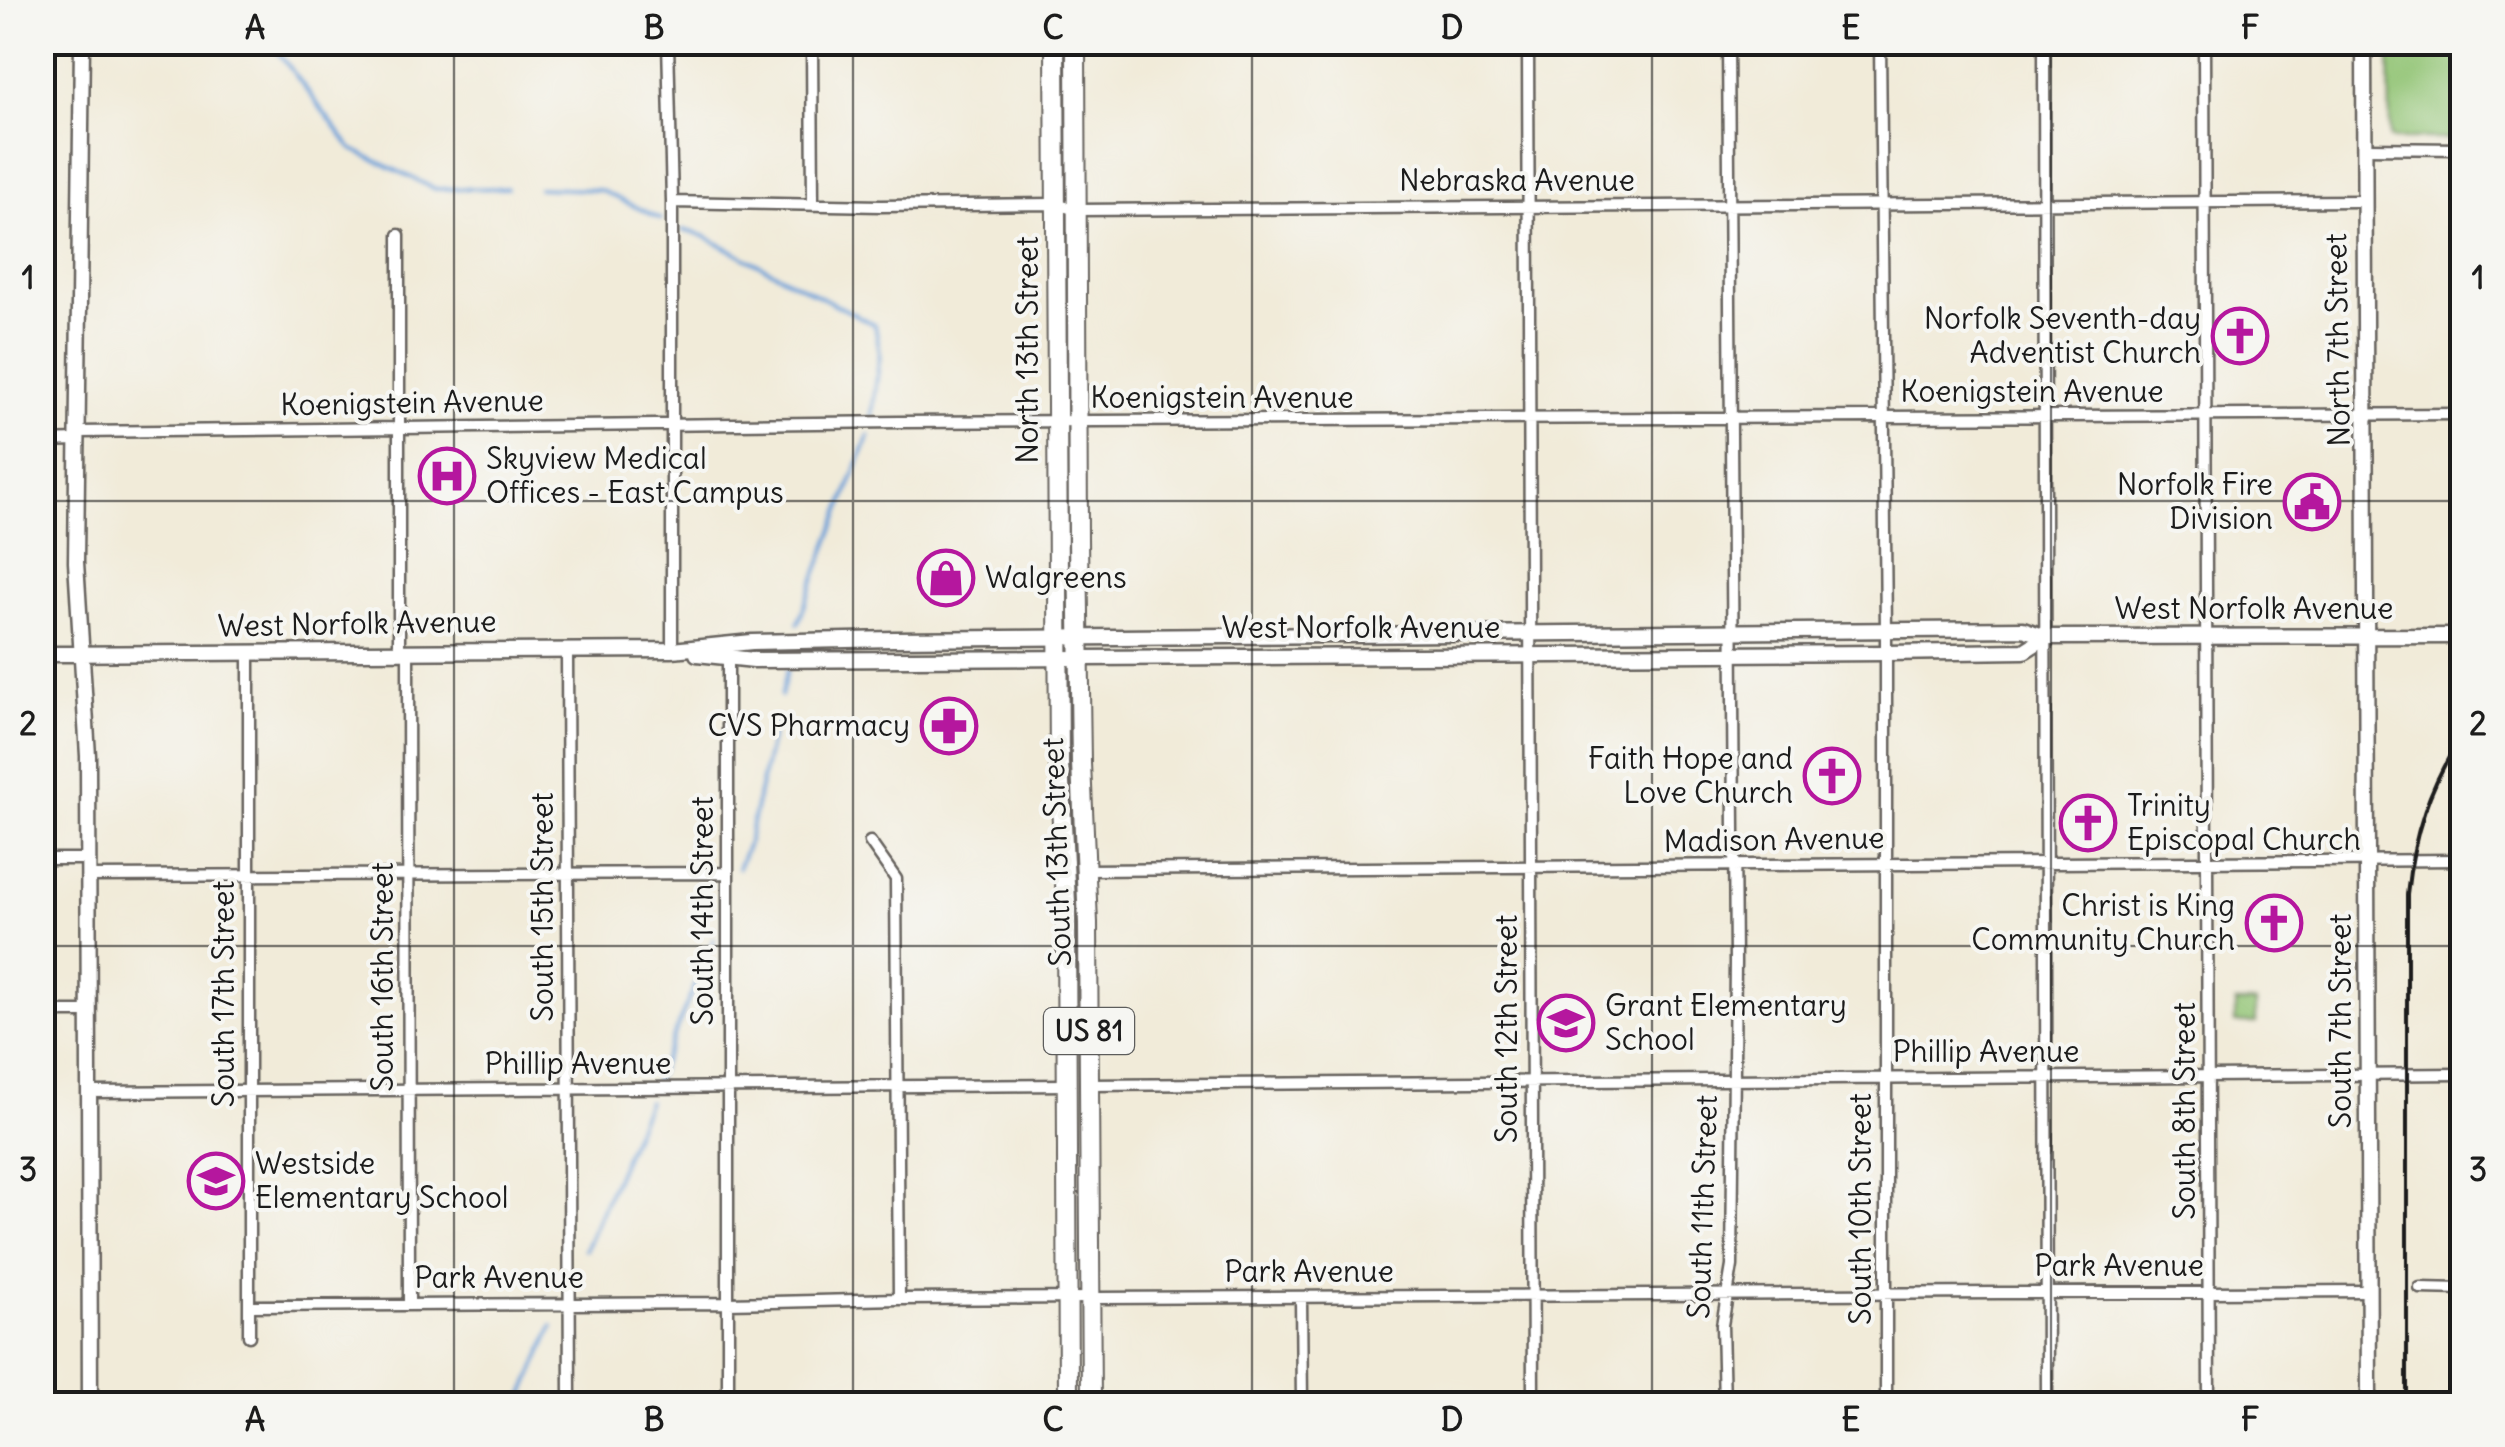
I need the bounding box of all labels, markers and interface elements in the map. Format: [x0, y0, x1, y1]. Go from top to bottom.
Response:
text: A [245, 7, 265, 48]
text: B [644, 7, 664, 48]
text: C [1042, 7, 1064, 48]
text: D [1441, 7, 1463, 48]
text: E [1842, 7, 1860, 48]
text: F [2241, 7, 2259, 48]
street label: Nebraska Avenue [1399, 161, 1635, 199]
street label: North 7th Street [2316, 233, 2358, 447]
street label: North 13th Street [1008, 236, 1046, 464]
text: 1 [22, 257, 34, 298]
text: 1 [2472, 257, 2484, 298]
place label: Norfolk Seventh-day Adventist Church [1924, 299, 2201, 371]
church icon: Norfolk Seventh-day Adventist Church [2210, 306, 2270, 366]
street label: Koenigstein Avenue [1900, 372, 2164, 410]
street label: Koenigstein Avenue [1090, 378, 1354, 416]
street label: Koenigstein Avenue [280, 381, 544, 423]
place label: Skyview Medical Offices - East Campus [486, 439, 784, 511]
hospital icon: Skyview Medical Offices - East Campus [417, 446, 477, 506]
place label: Norfolk Fire Division [2117, 465, 2273, 537]
public building icon: Norfolk Fire Division [2282, 472, 2342, 532]
shop icon: Walgreens [916, 548, 976, 608]
place label: Walgreens [985, 558, 1127, 596]
street label: West Norfolk Avenue [2115, 589, 2393, 627]
street label: West Norfolk Avenue [217, 602, 497, 644]
street label: West Norfolk Avenue [1222, 608, 1500, 646]
pharmacy icon: CVS Pharmacy [919, 696, 979, 756]
text: 2 [19, 703, 37, 744]
text: 2 [2469, 703, 2487, 744]
place label: CVS Pharmacy [707, 706, 910, 744]
street label: South 13th Street [1033, 737, 1079, 967]
place label: Faith Hope and Love Church [1588, 739, 1793, 811]
church icon: Faith Hope and Love Church [1802, 746, 1862, 806]
place label: Trinity Episcopal Church [2127, 786, 2361, 858]
street label: South 15th Street [523, 792, 561, 1022]
church icon: Trinity Episcopal Church [2058, 793, 2118, 853]
street label: South 14th Street [683, 796, 721, 1026]
street label: Madison Avenue [1663, 818, 1885, 860]
street label: South 16th Street [363, 862, 401, 1092]
street label: South 17th Street [204, 881, 242, 1107]
place label: Christ is King Community Church [1971, 886, 2235, 958]
church icon: Christ is King Community Church [2244, 893, 2304, 953]
street label: South 7th Street [2321, 914, 2359, 1128]
street label: South 12th Street [1487, 915, 1525, 1143]
place label: Grant Elementary School [1605, 986, 1847, 1058]
school or university icon: Grant Elementary School [1536, 993, 1596, 1053]
street label: South 8th Street [2165, 1002, 2203, 1220]
road number: US 81 [1044, 1008, 1134, 1054]
street label: Phillip Avenue [1892, 1032, 2080, 1070]
street label: Phillip Avenue [484, 1044, 672, 1082]
street label: South 10th Street [1841, 1093, 1879, 1325]
street label: South 11th Street [1679, 1094, 1725, 1320]
place label: Westside Elementary School [255, 1144, 508, 1216]
text: 3 [19, 1149, 37, 1190]
text: 3 [2469, 1149, 2487, 1190]
school or university icon: Westside Elementary School [186, 1151, 246, 1211]
street label: Park Avenue [2034, 1246, 2204, 1284]
street label: Park Avenue [1224, 1252, 1394, 1290]
street label: Park Avenue [414, 1258, 584, 1296]
text: A [245, 1399, 265, 1440]
text: B [644, 1399, 664, 1440]
text: C [1042, 1399, 1064, 1440]
text: D [1441, 1399, 1463, 1440]
text: E [1842, 1399, 1860, 1440]
text: F [2241, 1399, 2259, 1440]

